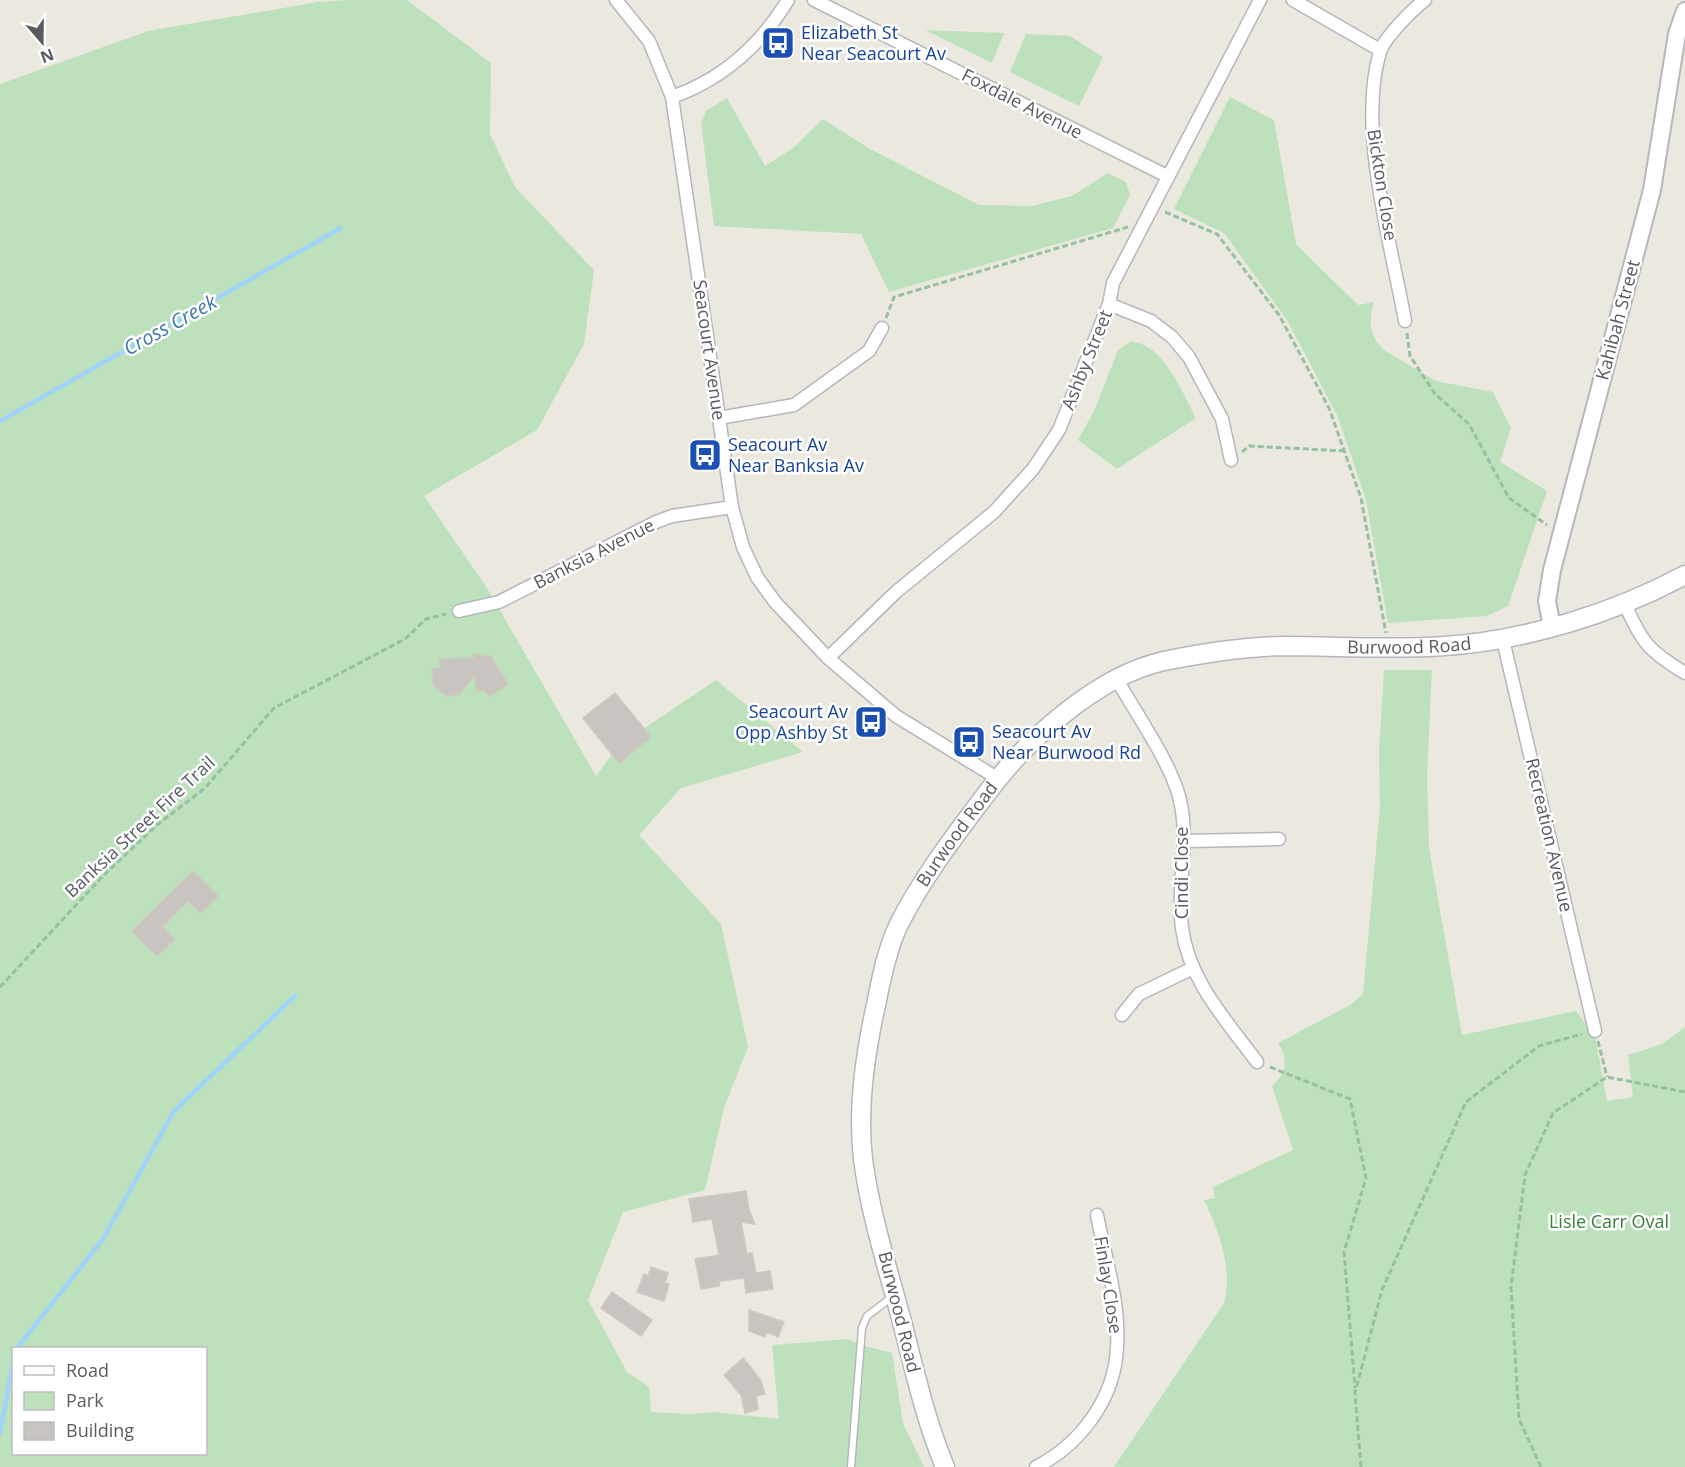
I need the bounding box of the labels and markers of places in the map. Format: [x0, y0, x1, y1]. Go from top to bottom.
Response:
place label: Elizabeth St Near Seacourt Av [801, 20, 946, 65]
bus stop icon: Elizabeth St Near Seacourt Av [760, 25, 796, 61]
place label: Seacourt Av Near Banksia Av [728, 432, 864, 477]
bus stop icon: Seacourt Av Near Banksia Av [687, 437, 723, 473]
place label: Seacourt Av Opp Ashby St [735, 699, 848, 744]
bus stop icon: Seacourt Av Opp Ashby St [853, 704, 889, 740]
place label: Seacourt Av Near Burwood Rd [992, 719, 1141, 764]
bus stop icon: Seacourt Av Near Burwood Rd [951, 724, 987, 760]

